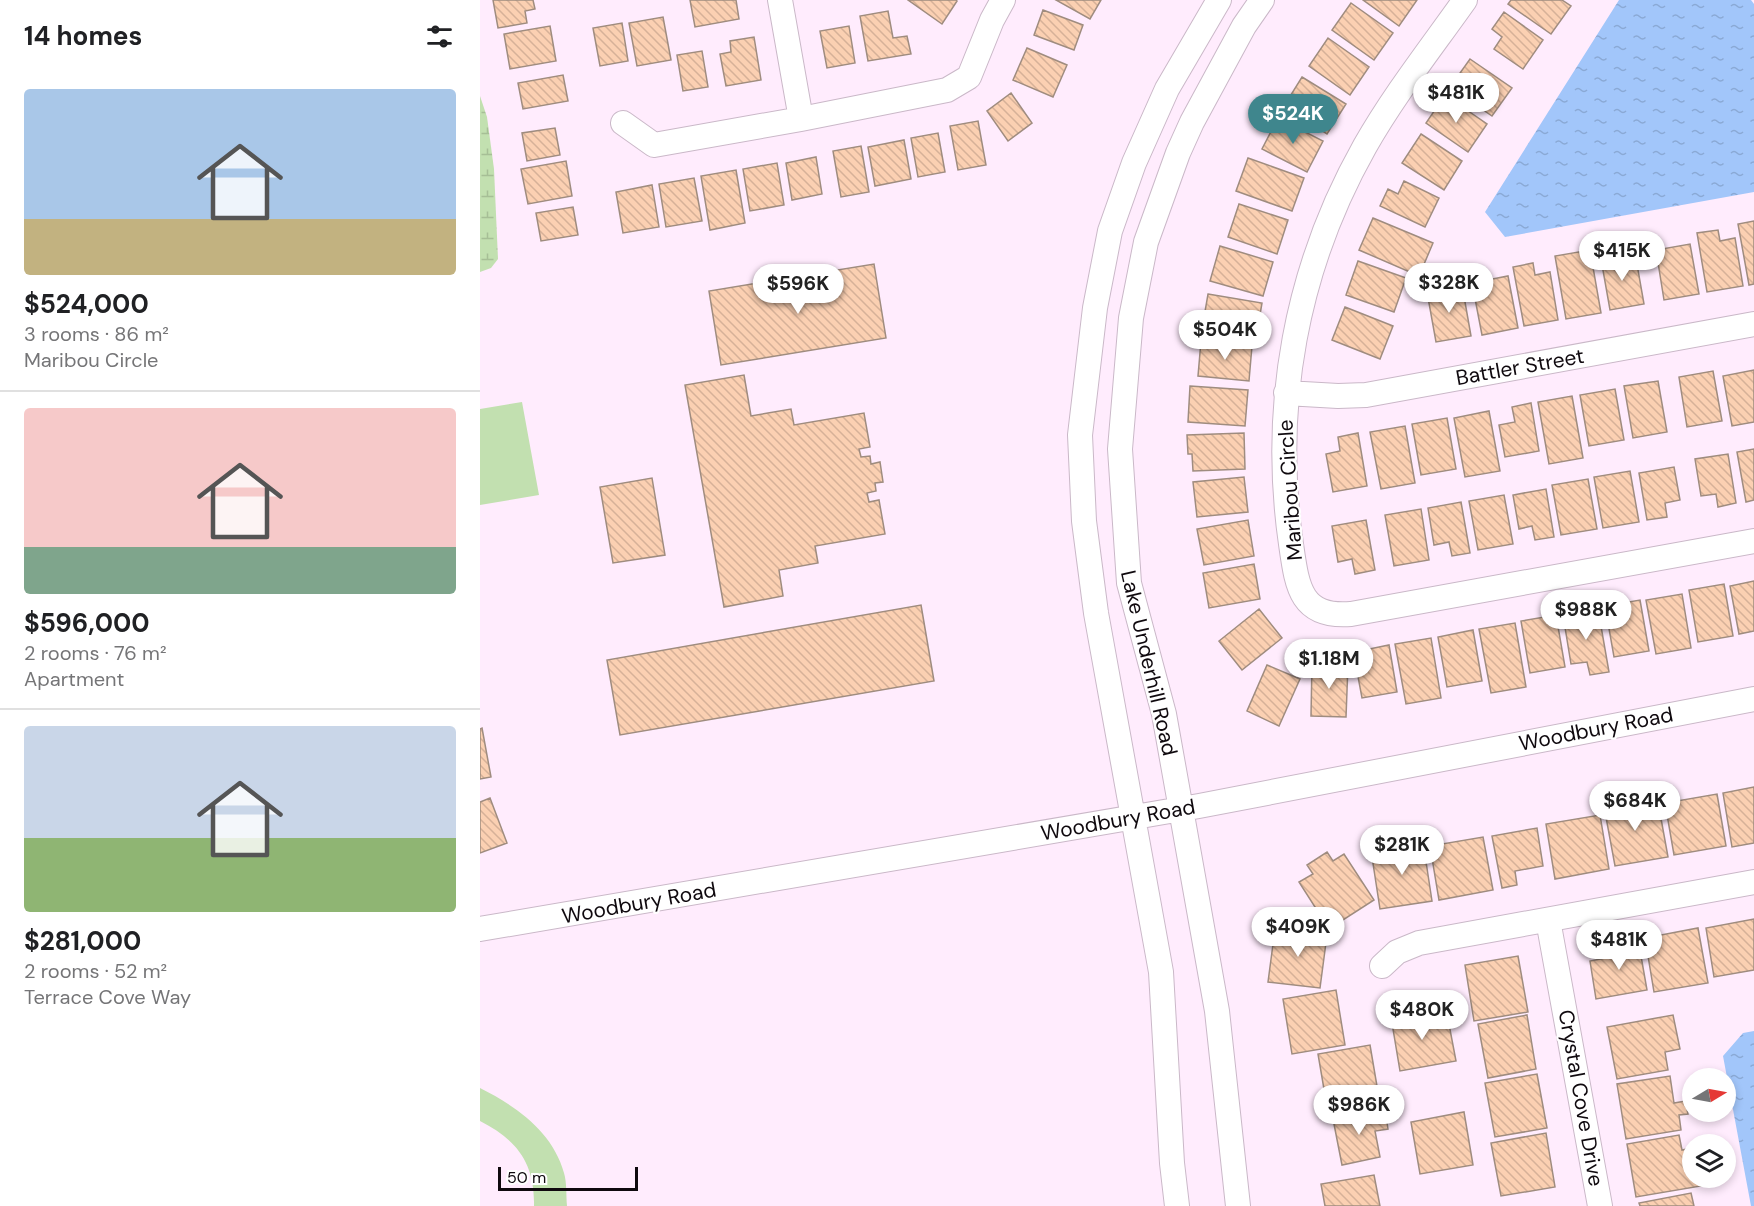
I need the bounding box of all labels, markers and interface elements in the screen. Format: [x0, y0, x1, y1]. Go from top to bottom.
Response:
text: 14 homes [24, 19, 142, 53]
icon: filters [423, 20, 456, 53]
pin: $481K [1414, 73, 1498, 124]
text: $481K [1427, 79, 1485, 105]
pin: $524K [1251, 94, 1335, 145]
text: $524K [1262, 100, 1324, 126]
icon: home [186, 128, 294, 236]
pin: $415K [1580, 231, 1664, 282]
text: $415K [1593, 237, 1651, 263]
pin: $328K [1407, 263, 1491, 314]
pin: $596K [756, 264, 840, 315]
text: $328K [1418, 269, 1480, 295]
text: $596K [767, 270, 829, 296]
text: $524,000 [24, 287, 149, 321]
pin: $504K [1183, 310, 1267, 361]
text: $504K [1193, 316, 1257, 342]
text: 3 rooms · 86 m² [24, 321, 169, 347]
street label: Battler Street [1454, 342, 1586, 392]
text: Maribou Circle [24, 347, 158, 373]
street label: Maribou Circle [1271, 419, 1309, 561]
icon: home [186, 447, 294, 555]
street label: Lake Underhill Road [1114, 568, 1184, 758]
pin: $988K [1544, 590, 1628, 641]
text: $988K [1554, 596, 1618, 622]
text: $596,000 [24, 606, 150, 640]
pin: $1.18M [1280, 639, 1378, 690]
text: 2 rooms · 76 m² [24, 640, 167, 666]
text: $1.18M [1298, 645, 1360, 671]
text: Apartment [24, 666, 124, 692]
street label: Woodbury Road [1517, 700, 1675, 758]
icon: home [186, 765, 294, 873]
pin: $684K [1593, 781, 1677, 832]
text: $684K [1603, 787, 1667, 813]
street label: Woodbury Road [1039, 793, 1197, 847]
pin: $281K [1360, 825, 1444, 876]
text: $281K [1374, 831, 1430, 857]
street label: Woodbury Road [560, 876, 718, 930]
pin: $409K [1256, 907, 1340, 958]
text: $409K [1266, 913, 1330, 939]
pin: $481K [1577, 920, 1661, 971]
text: $281,000 [24, 924, 141, 958]
text: $481K [1590, 926, 1648, 952]
text: 2 rooms · 52 m² [24, 958, 167, 984]
text: Terrace Cove Way [24, 984, 191, 1010]
pin: $480K [1380, 990, 1464, 1041]
text: $480K [1390, 996, 1454, 1022]
street label: Crystal Cove Drive [1552, 1008, 1610, 1188]
north arrow [1682, 1068, 1736, 1122]
map controls [1682, 1068, 1736, 1188]
pin: $986K [1317, 1085, 1401, 1136]
text: $986K [1327, 1091, 1391, 1117]
button: layers [1682, 1134, 1736, 1188]
scale bar [498, 1164, 638, 1192]
text: 50 m [507, 1167, 546, 1188]

